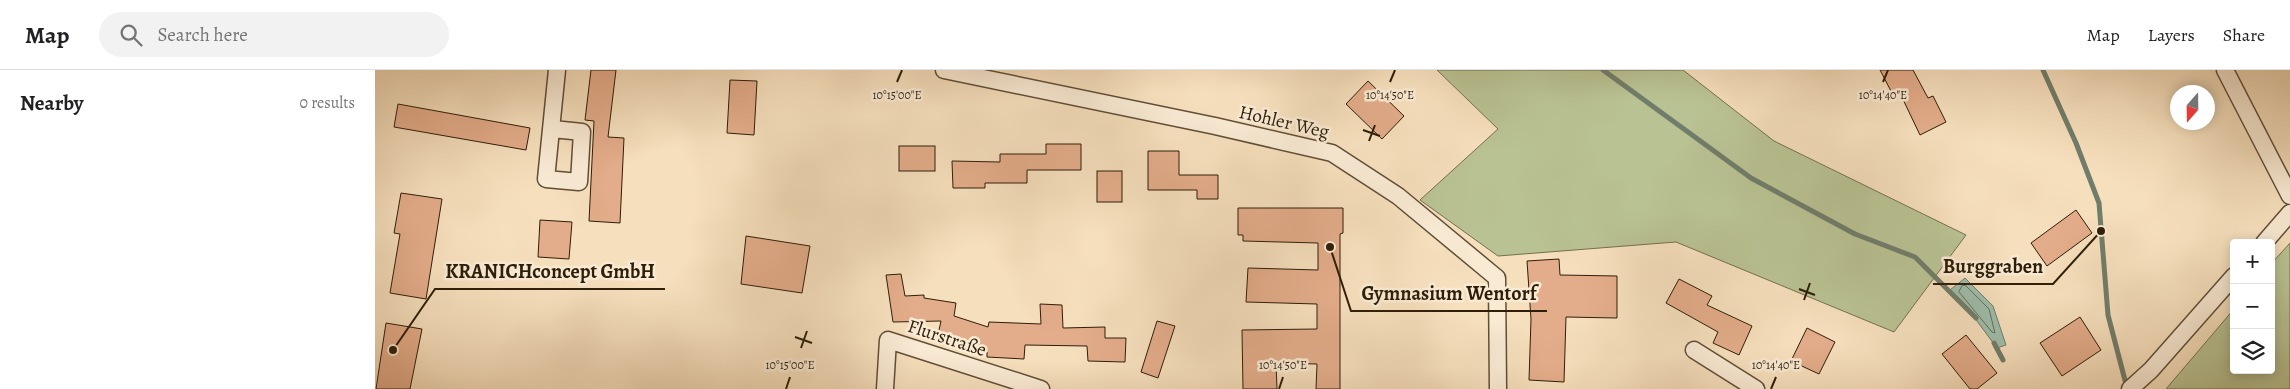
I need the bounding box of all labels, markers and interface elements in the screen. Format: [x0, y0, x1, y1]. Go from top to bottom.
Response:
search box [99, 12, 449, 57]
text: Map [25, 19, 69, 51]
icon: search [117, 21, 145, 49]
text: Search here [157, 22, 248, 48]
text: Map [2087, 23, 2120, 47]
text: Layers [2148, 23, 2195, 47]
text: Share [2223, 23, 2265, 47]
north arrow [2170, 85, 2215, 130]
text: 10°15'00"E [873, 87, 921, 103]
text: 10°14'50"E [1366, 87, 1414, 103]
text: 10°14'40"E [1859, 87, 1907, 103]
text: Nearby [20, 89, 83, 117]
text: 0 results [299, 92, 355, 114]
street label: Hohler Weg [1236, 99, 1332, 145]
map controls [2230, 239, 2275, 374]
button: + [2230, 239, 2275, 284]
callout: Burggraben [1933, 249, 2053, 284]
text: Burggraben [1943, 253, 2043, 280]
callout: KRANICHconcept GmbH [435, 254, 665, 289]
text: KRANICHconcept GmbH [445, 258, 655, 285]
callout: Gymnasium Wentorf [1351, 276, 1547, 311]
text: Gymnasium Wentorf [1361, 280, 1540, 307]
button: − [2230, 284, 2275, 329]
street label: Flurstraße [904, 313, 990, 363]
button: layers [2230, 329, 2275, 374]
text: 10°15'00"E [766, 357, 814, 373]
text: 10°14'50"E [1259, 357, 1307, 373]
text: 10°14'40"E [1752, 357, 1800, 373]

